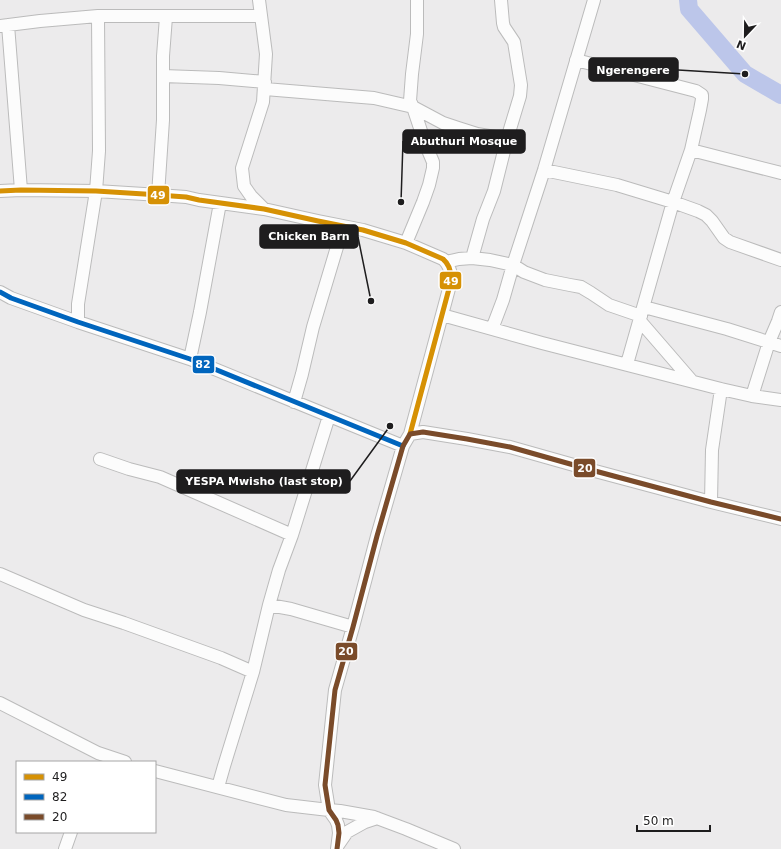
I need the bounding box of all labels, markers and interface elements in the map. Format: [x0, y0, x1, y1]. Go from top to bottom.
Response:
north arrow [725, 16, 765, 56]
text: N [735, 37, 748, 53]
callout: Ngerengere [589, 58, 678, 81]
text: Ngerengere [596, 64, 670, 77]
callout: Abuthuri Mosque [403, 130, 525, 153]
text: Abuthuri Mosque [411, 135, 517, 148]
line badge: 49 [147, 185, 170, 205]
text: 49 [150, 189, 166, 202]
callout: Chicken Barn [260, 225, 358, 248]
text: Chicken Barn [268, 230, 350, 243]
line badge: 49 [439, 271, 462, 290]
text: 49 [443, 275, 459, 288]
line badge: 82 [192, 355, 215, 374]
text: 82 [195, 358, 211, 371]
line badge: 20 [573, 458, 596, 478]
text: 20 [577, 462, 593, 475]
callout: YESPA Mwisho (last stop) [177, 470, 350, 493]
text: YESPA Mwisho (last stop) [184, 475, 343, 488]
line badge: 20 [335, 642, 358, 661]
text: 20 [338, 645, 354, 658]
legend [16, 761, 156, 833]
text: 49 [52, 770, 67, 784]
text: 82 [52, 790, 67, 804]
scale bar [637, 807, 710, 833]
text: 20 [52, 810, 67, 824]
text: 50 m [643, 814, 674, 828]

